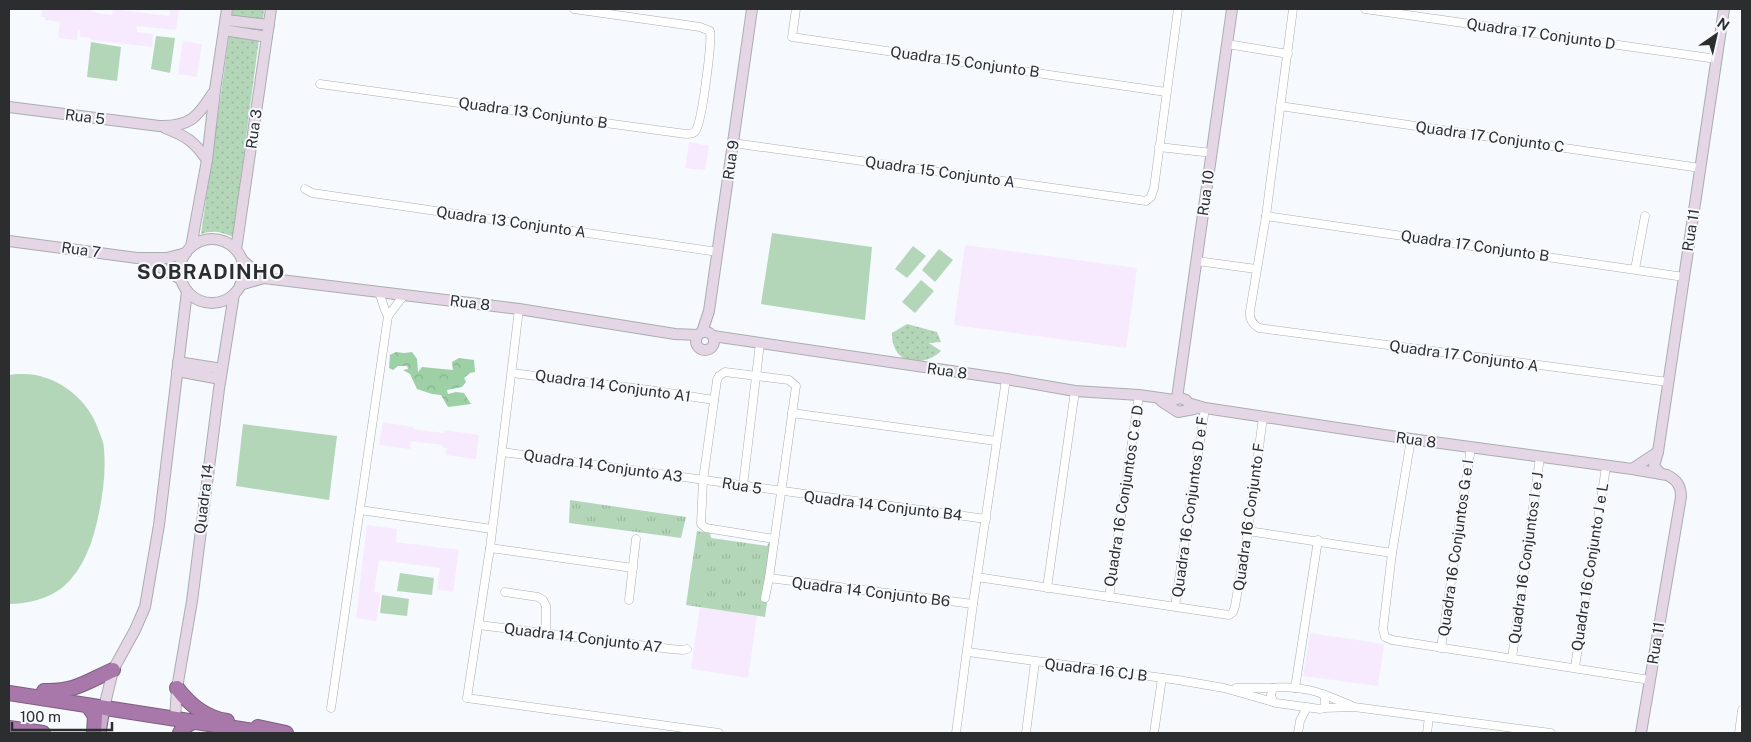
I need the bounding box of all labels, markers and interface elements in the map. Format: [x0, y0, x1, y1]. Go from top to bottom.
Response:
north arrow [1691, 10, 1741, 60]
street label: Quadra 17 Conjunto D [1466, 15, 1617, 52]
text: N [1714, 15, 1732, 34]
street label: Quadra 15 Conjunto B [889, 43, 1041, 80]
street label: Quadra 13 Conjunto B [458, 94, 609, 131]
street label: Rua 5 [64, 106, 106, 127]
street label: Rua 3 [242, 108, 265, 150]
street label: Quadra 17 Conjunto C [1415, 118, 1566, 155]
street label: Rua 9 [719, 139, 742, 181]
street label: Quadra 15 Conjunto A [864, 153, 1016, 190]
street label: Rua 10 [1194, 169, 1217, 217]
street label: Quadra 13 Conjunto A [435, 203, 587, 240]
street label: Rua 11 [1679, 207, 1702, 252]
street label: Quadra 17 Conjunto B [1400, 227, 1550, 264]
street label: Rua 7 [60, 238, 102, 261]
district label: SOBRADINHO [137, 260, 285, 284]
street label: Rua 8 [449, 292, 491, 313]
street label: Quadra 17 Conjunto A [1388, 337, 1540, 374]
street label: Rua 8 [926, 359, 968, 382]
street label: Quadra 14 Conjunto A1 [534, 366, 692, 405]
street label: Quadra 16 Conjuntos C e D [1101, 404, 1146, 588]
street label: Quadra 16 Conjuntos D e F [1168, 415, 1211, 598]
street label: Rua 8 [1395, 428, 1437, 451]
street label: Quadra 16 Conjunto F [1230, 442, 1267, 592]
street label: Quadra 14 Conjunto A3 [523, 446, 684, 485]
street label: Quadra 16 Conjuntos G e I [1435, 458, 1476, 637]
street label: Quadra 14 [191, 463, 216, 535]
street label: Quadra 16 Conjuntos I e J [1505, 471, 1546, 645]
street label: Rua 5 [721, 474, 763, 497]
street label: Quadra 16 Conjunto J e L [1568, 482, 1611, 652]
street label: Quadra 14 Conjunto B4 [803, 487, 963, 524]
street label: Quadra 14 Conjunto B6 [791, 573, 951, 610]
street label: Quadra 14 Conjunto A7 [503, 619, 663, 656]
street label: Rua 11 [1644, 620, 1667, 665]
street label: Quadra 16 CJ B [1044, 655, 1149, 684]
scale bar [12, 700, 112, 732]
text: 100 m [20, 708, 61, 725]

